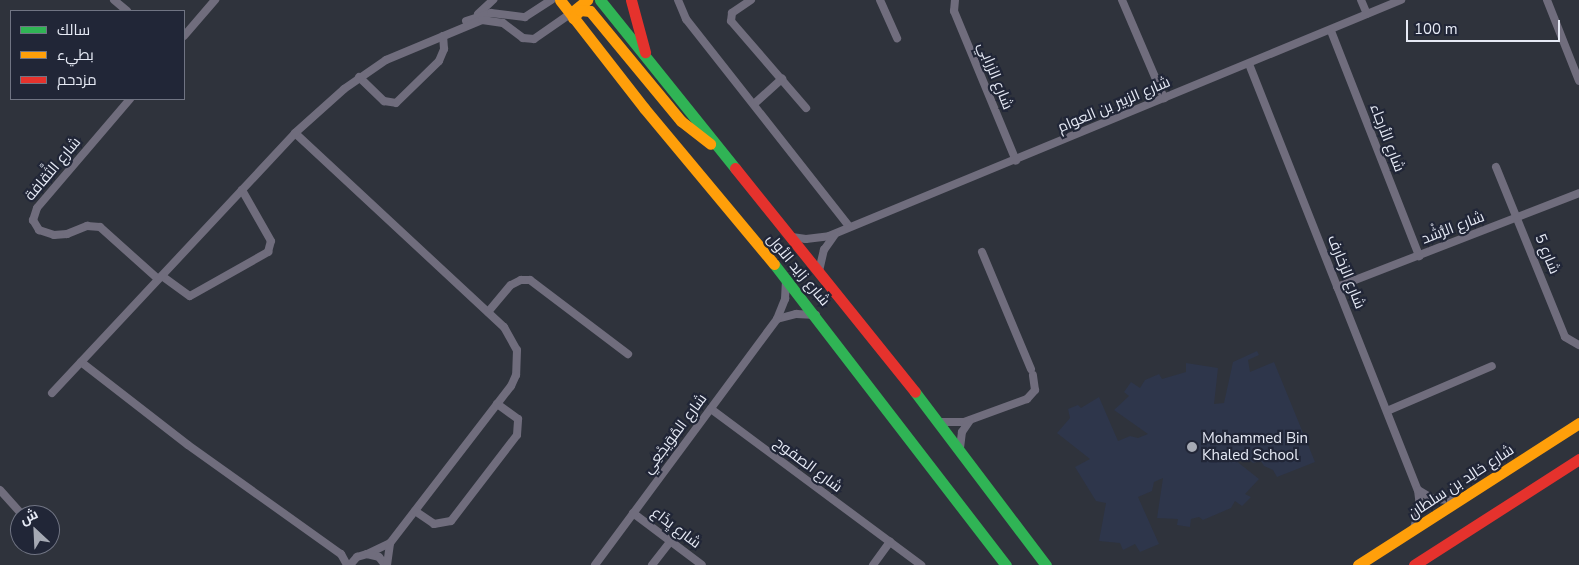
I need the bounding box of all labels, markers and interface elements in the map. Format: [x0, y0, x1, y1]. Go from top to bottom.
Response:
legend [10, 10, 185, 100]
scale bar [1409, 10, 1563, 42]
text: 100 m [1414, 19, 1458, 39]
text: سالك [57, 20, 90, 40]
street label: شارع الزرابي [973, 40, 1017, 112]
text: بطيء [57, 45, 94, 65]
text: مزدحم [57, 70, 97, 90]
street label: شارع الزبير بن العوام [1055, 73, 1173, 137]
street label: شارع الأرجاء [1366, 101, 1408, 175]
street label: شارع الثَّقافة [21, 134, 85, 204]
street label: شارع الرُّشْد [1419, 208, 1487, 248]
street label: شارع زايد الأول [763, 230, 833, 310]
street label: شارع 5 [1531, 231, 1563, 277]
street label: شارع الزخارف [1323, 233, 1369, 311]
street label: شارع المُوَيجْعِي [639, 390, 711, 478]
place label: Mohammed Bin Khaled School [1202, 429, 1308, 464]
street label: شارع الصفوح [770, 433, 846, 497]
marker: Mohammed Bin Khaled School [1186, 441, 1198, 453]
street label: شارع خالِد بن سلطان [1405, 441, 1517, 523]
text: ش [17, 504, 41, 529]
street label: شارع يِذَاع [648, 504, 704, 552]
north arrow [10, 505, 60, 555]

